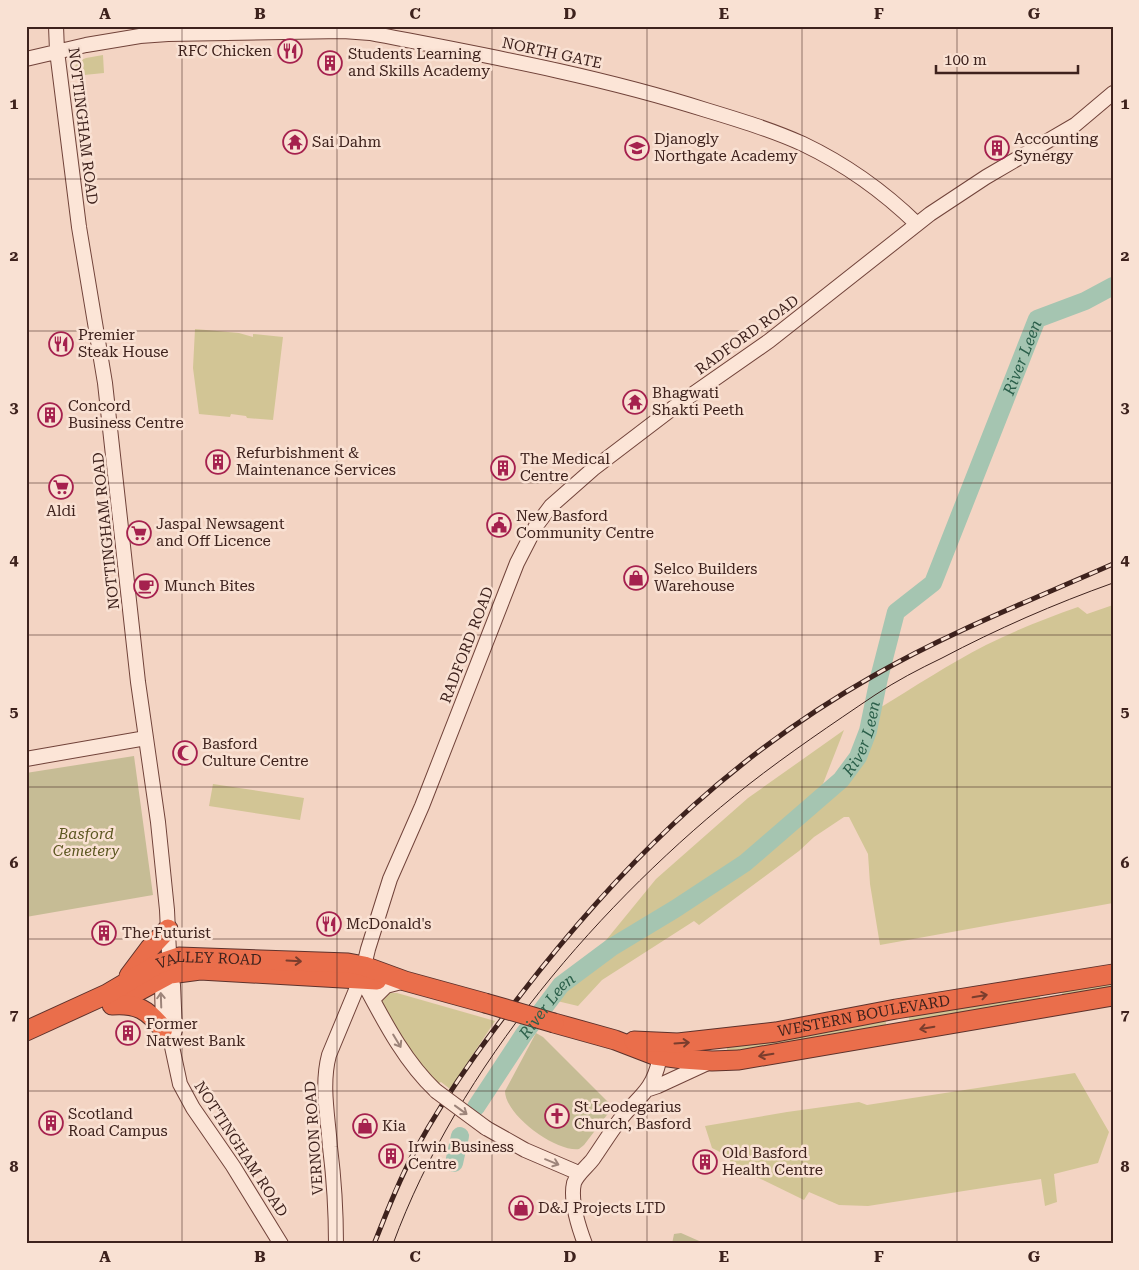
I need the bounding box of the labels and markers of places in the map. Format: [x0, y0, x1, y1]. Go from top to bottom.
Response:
restaurant icon: RFC Chicken [277, 38, 303, 64]
place label: RFC Chicken [178, 42, 272, 60]
place label: Students Learning and Skills Academy [348, 45, 490, 80]
building icon: Students Learning and Skills Academy [317, 50, 343, 76]
temple icon: Sai Dahm [282, 129, 308, 155]
place label: Djanogly Northgate Academy [654, 130, 798, 165]
place label: Accounting Synergy [1014, 130, 1099, 165]
place label: Sai Dahm [312, 133, 382, 151]
school or university icon: Djanogly Northgate Academy [624, 135, 650, 161]
building icon: Accounting Synergy [984, 135, 1010, 161]
place label: Premier Steak House [78, 326, 169, 361]
restaurant icon: Premier Steak House [48, 331, 74, 357]
place label: Bhagwati Shakti Peeth [652, 384, 744, 419]
temple icon: Bhagwati Shakti Peeth [622, 389, 648, 415]
place label: Concord Business Centre [68, 397, 184, 432]
building icon: Concord Business Centre [37, 402, 63, 428]
place label: Refurbishment & Maintenance Services [236, 444, 396, 479]
building icon: Refurbishment & Maintenance Services [205, 449, 231, 475]
place label: The Medical Centre [520, 450, 610, 485]
building icon: The Medical Centre [490, 455, 516, 481]
supermarket icon: Aldi [48, 474, 74, 500]
place label: Aldi [46, 502, 76, 520]
place label: New Basford Community Centre [516, 507, 654, 542]
public building icon: New Basford Community Centre [486, 512, 512, 538]
place label: Jaspal Newsagent and Off Licence [156, 515, 285, 550]
supermarket icon: Jaspal Newsagent and Off Licence [126, 520, 152, 546]
place label: Selco Builders Warehouse [654, 560, 758, 595]
shop icon: Selco Builders Warehouse [623, 565, 649, 591]
cafe icon: Munch Bites [133, 573, 159, 599]
place label: Munch Bites [164, 577, 255, 595]
place label: Basford Culture Centre [202, 735, 308, 770]
mosque icon: Basford Culture Centre [172, 740, 198, 766]
restaurant icon: McDonald's [316, 911, 342, 937]
place label: McDonald's [346, 915, 432, 933]
building icon: The Futurist [91, 920, 117, 946]
place label: The Futurist [122, 924, 211, 942]
place label: Former Natwest Bank [146, 1015, 246, 1050]
building icon: Former Natwest Bank [115, 1020, 141, 1046]
place label: St Leodegarius Church, Basford [574, 1098, 692, 1133]
church icon: St Leodegarius Church, Basford [544, 1103, 570, 1129]
place label: Scotland Road Campus [68, 1105, 168, 1140]
building icon: Scotland Road Campus [38, 1110, 64, 1136]
shop icon: Kia [352, 1113, 378, 1139]
place label: Kia [382, 1117, 406, 1135]
place label: Irwin Business Centre [408, 1138, 514, 1173]
building icon: Irwin Business Centre [378, 1143, 404, 1169]
place label: Old Basford Health Centre [722, 1144, 823, 1179]
building icon: Old Basford Health Centre [692, 1149, 718, 1175]
shop icon: D&J Projects LTD [508, 1195, 534, 1221]
place label: D&J Projects LTD [538, 1199, 666, 1217]

